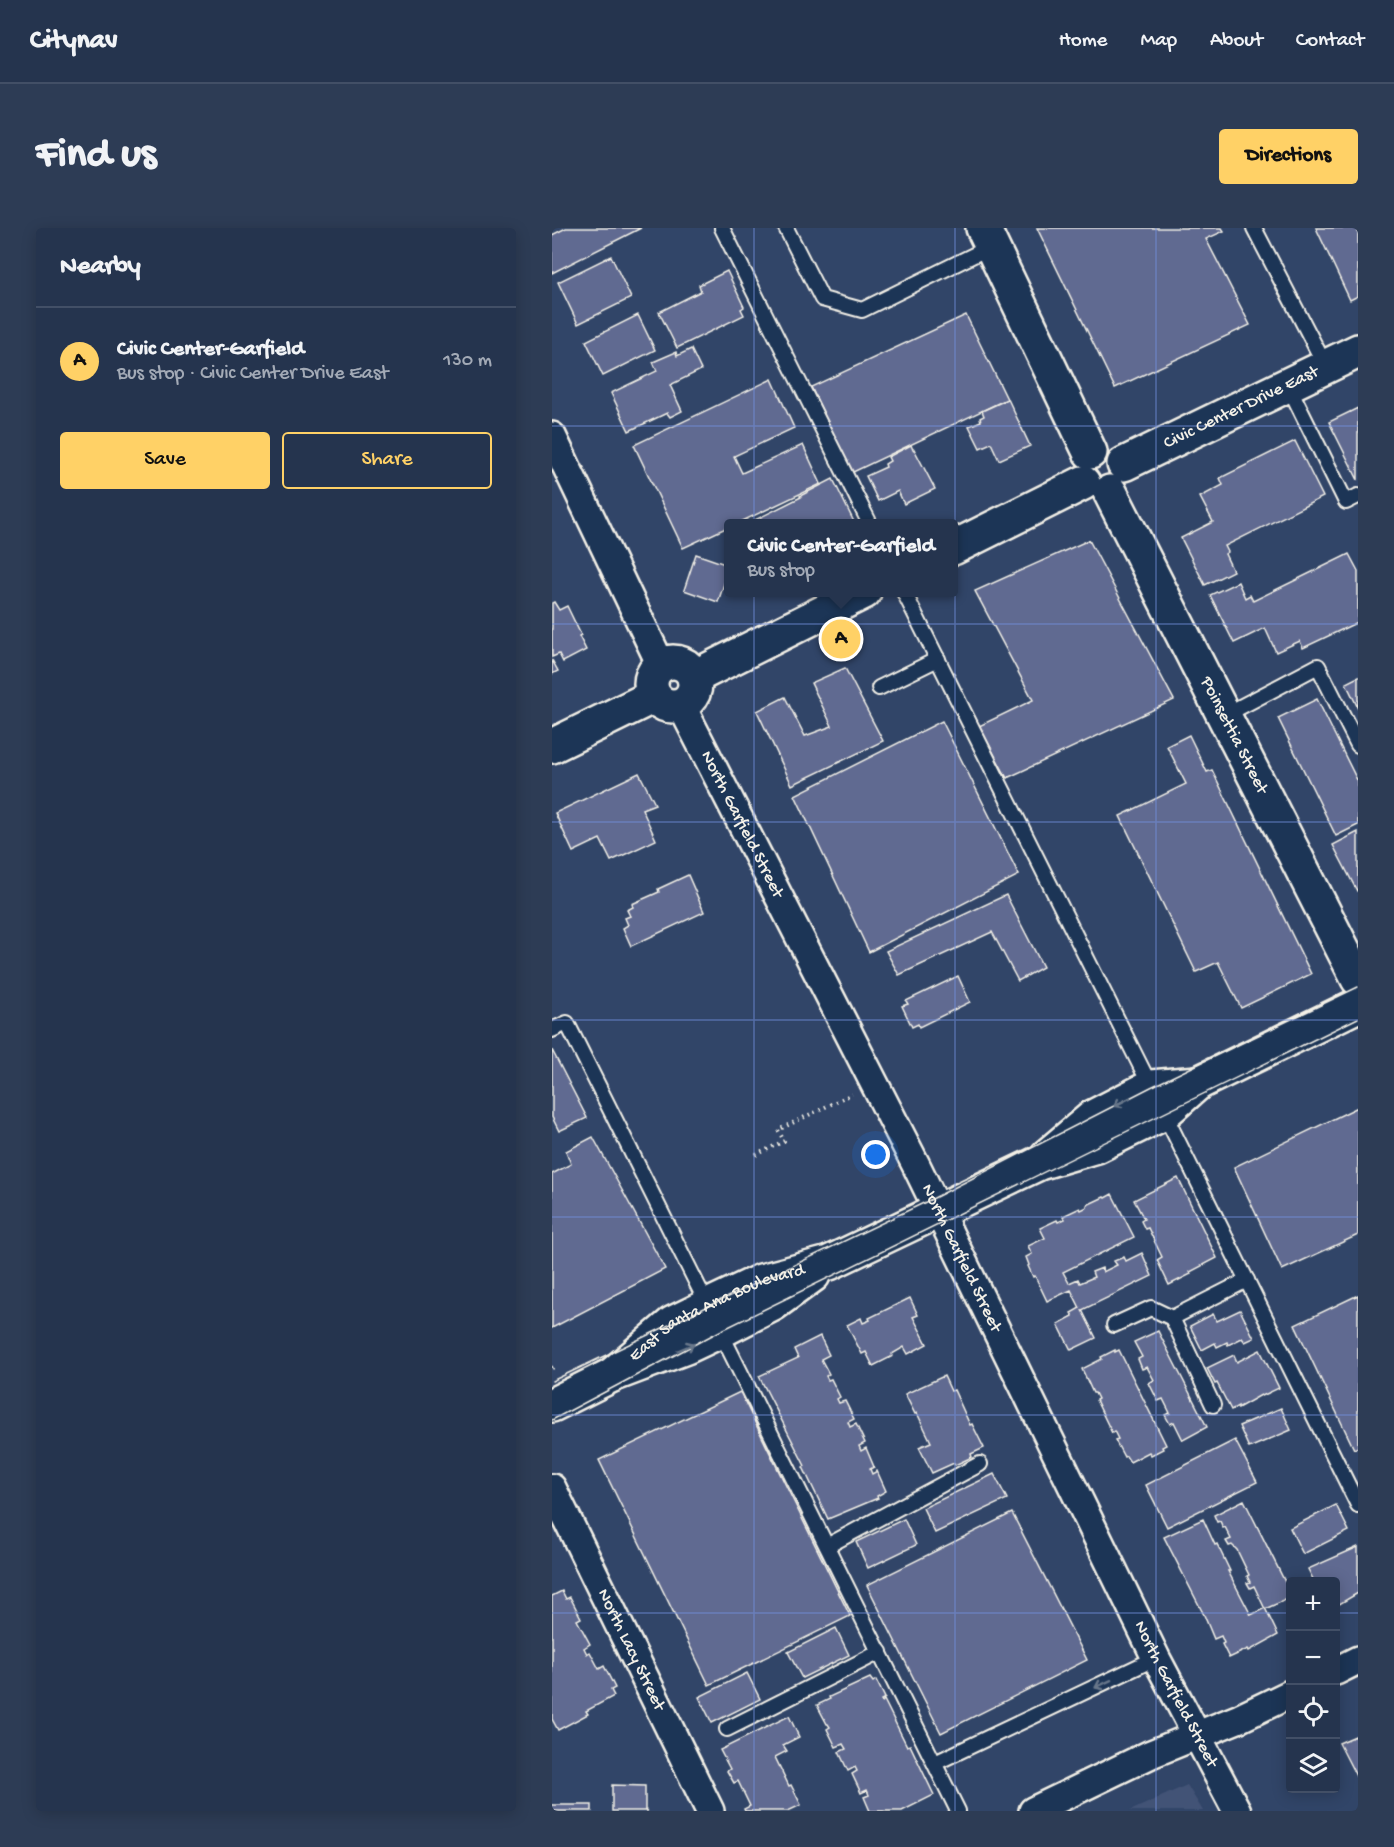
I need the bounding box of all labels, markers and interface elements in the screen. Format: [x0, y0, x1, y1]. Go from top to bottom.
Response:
text: Citynav [30, 25, 118, 58]
text: Home [1059, 29, 1107, 54]
text: Map [1140, 29, 1177, 54]
text: About [1210, 29, 1263, 54]
text: Contact [1296, 29, 1364, 54]
button: Directions [1219, 129, 1358, 184]
text: Find us [36, 132, 156, 181]
text: Nearby [60, 252, 141, 283]
text: Civic Center-Garfield [117, 337, 304, 363]
text: A [74, 350, 85, 373]
text: 130 m [443, 350, 492, 373]
street label: Civic Center Drive East [1160, 360, 1323, 454]
text: Bus stop · Civic Center Drive East [117, 363, 388, 386]
button: Save [60, 432, 270, 489]
button: Share [282, 432, 492, 489]
popup [724, 519, 958, 597]
text: Civic Center-Garfield [747, 534, 935, 560]
text: Bus stop [747, 560, 815, 583]
pin: A [822, 616, 860, 662]
street label: Poinsettia Street [1195, 672, 1273, 799]
street label: North Garfield Street [696, 747, 789, 903]
one-way arrow [1113, 1097, 1131, 1109]
your location [861, 1140, 890, 1169]
street label: North Garfield Street [916, 1181, 1007, 1337]
street label: East Santa Ana Boulevard [625, 1259, 808, 1366]
one-way arrow [677, 1341, 695, 1352]
map controls [1286, 1577, 1340, 1793]
button: + [1286, 1577, 1340, 1631]
street label: North Lacy Street [593, 1585, 670, 1715]
street label: North Garfield Street [1129, 1618, 1223, 1772]
button: − [1286, 1631, 1340, 1685]
one-way arrow [1095, 1678, 1113, 1690]
button: locate [1286, 1685, 1340, 1739]
button: layers [1286, 1739, 1340, 1793]

